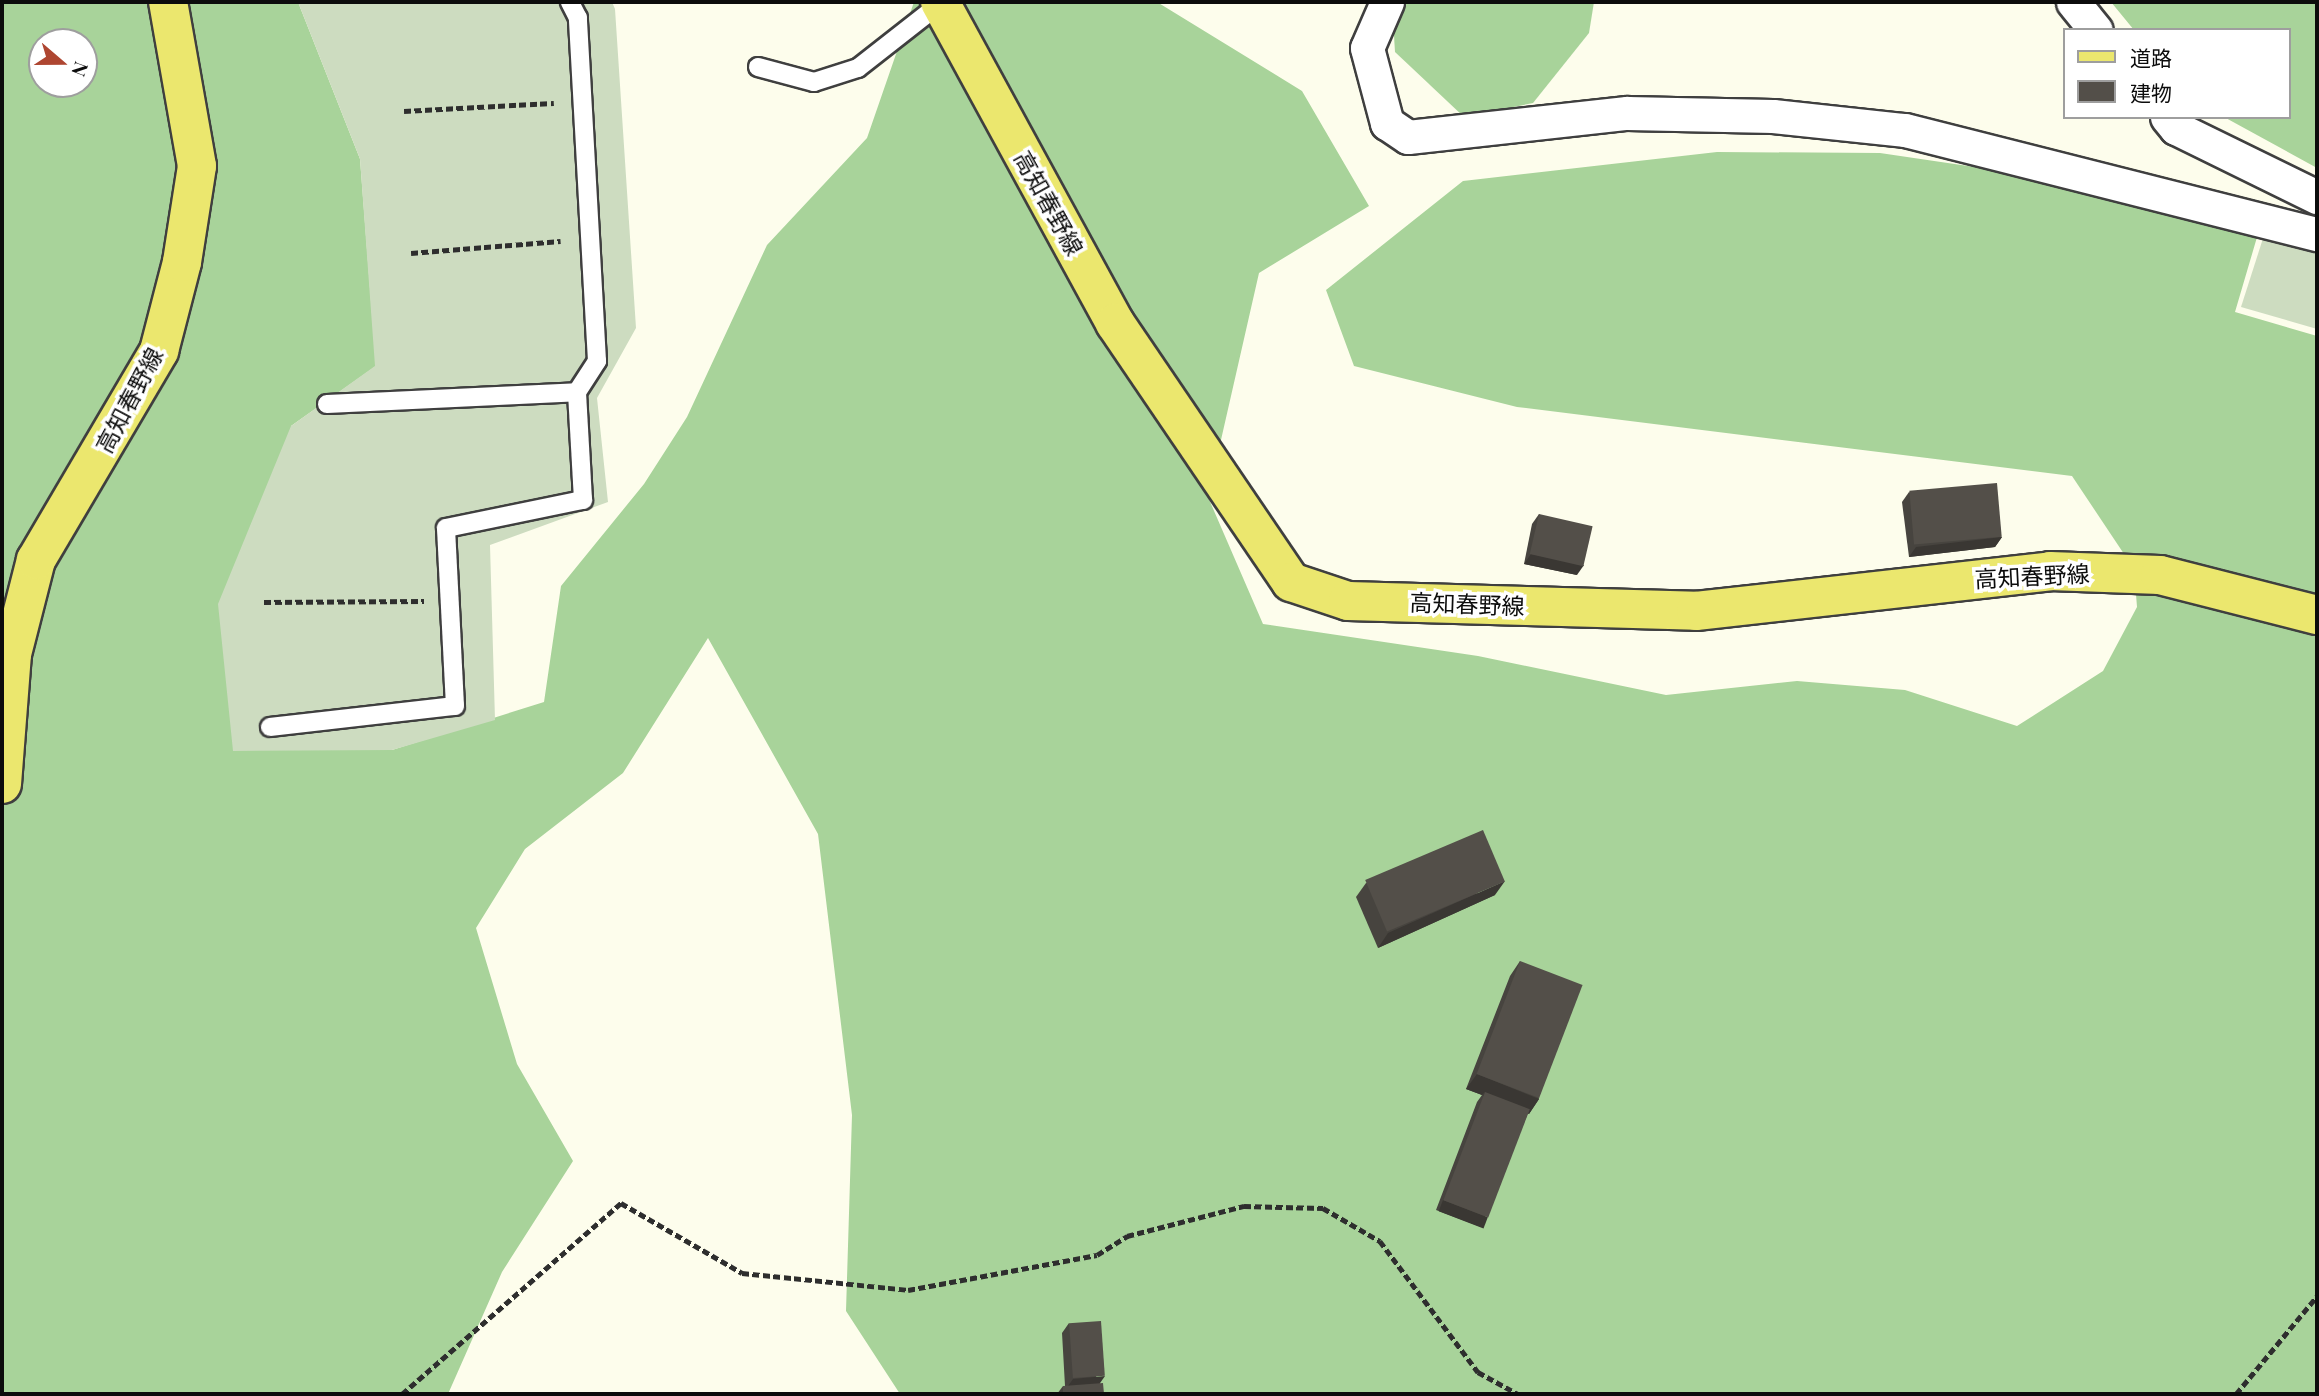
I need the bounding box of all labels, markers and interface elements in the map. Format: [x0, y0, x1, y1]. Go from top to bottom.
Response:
north arrow [28, 28, 98, 98]
legend [2064, 28, 2291, 119]
text: 道路 [2130, 43, 2172, 71]
text: N [66, 59, 95, 80]
text: 建物 [2130, 78, 2172, 106]
street label: 高知春野線 [1009, 146, 1089, 260]
street label: 高知春野線 [90, 343, 168, 457]
street label: 高知春野線 [1974, 559, 2090, 593]
street label: 高知春野線 [1409, 588, 1525, 620]

